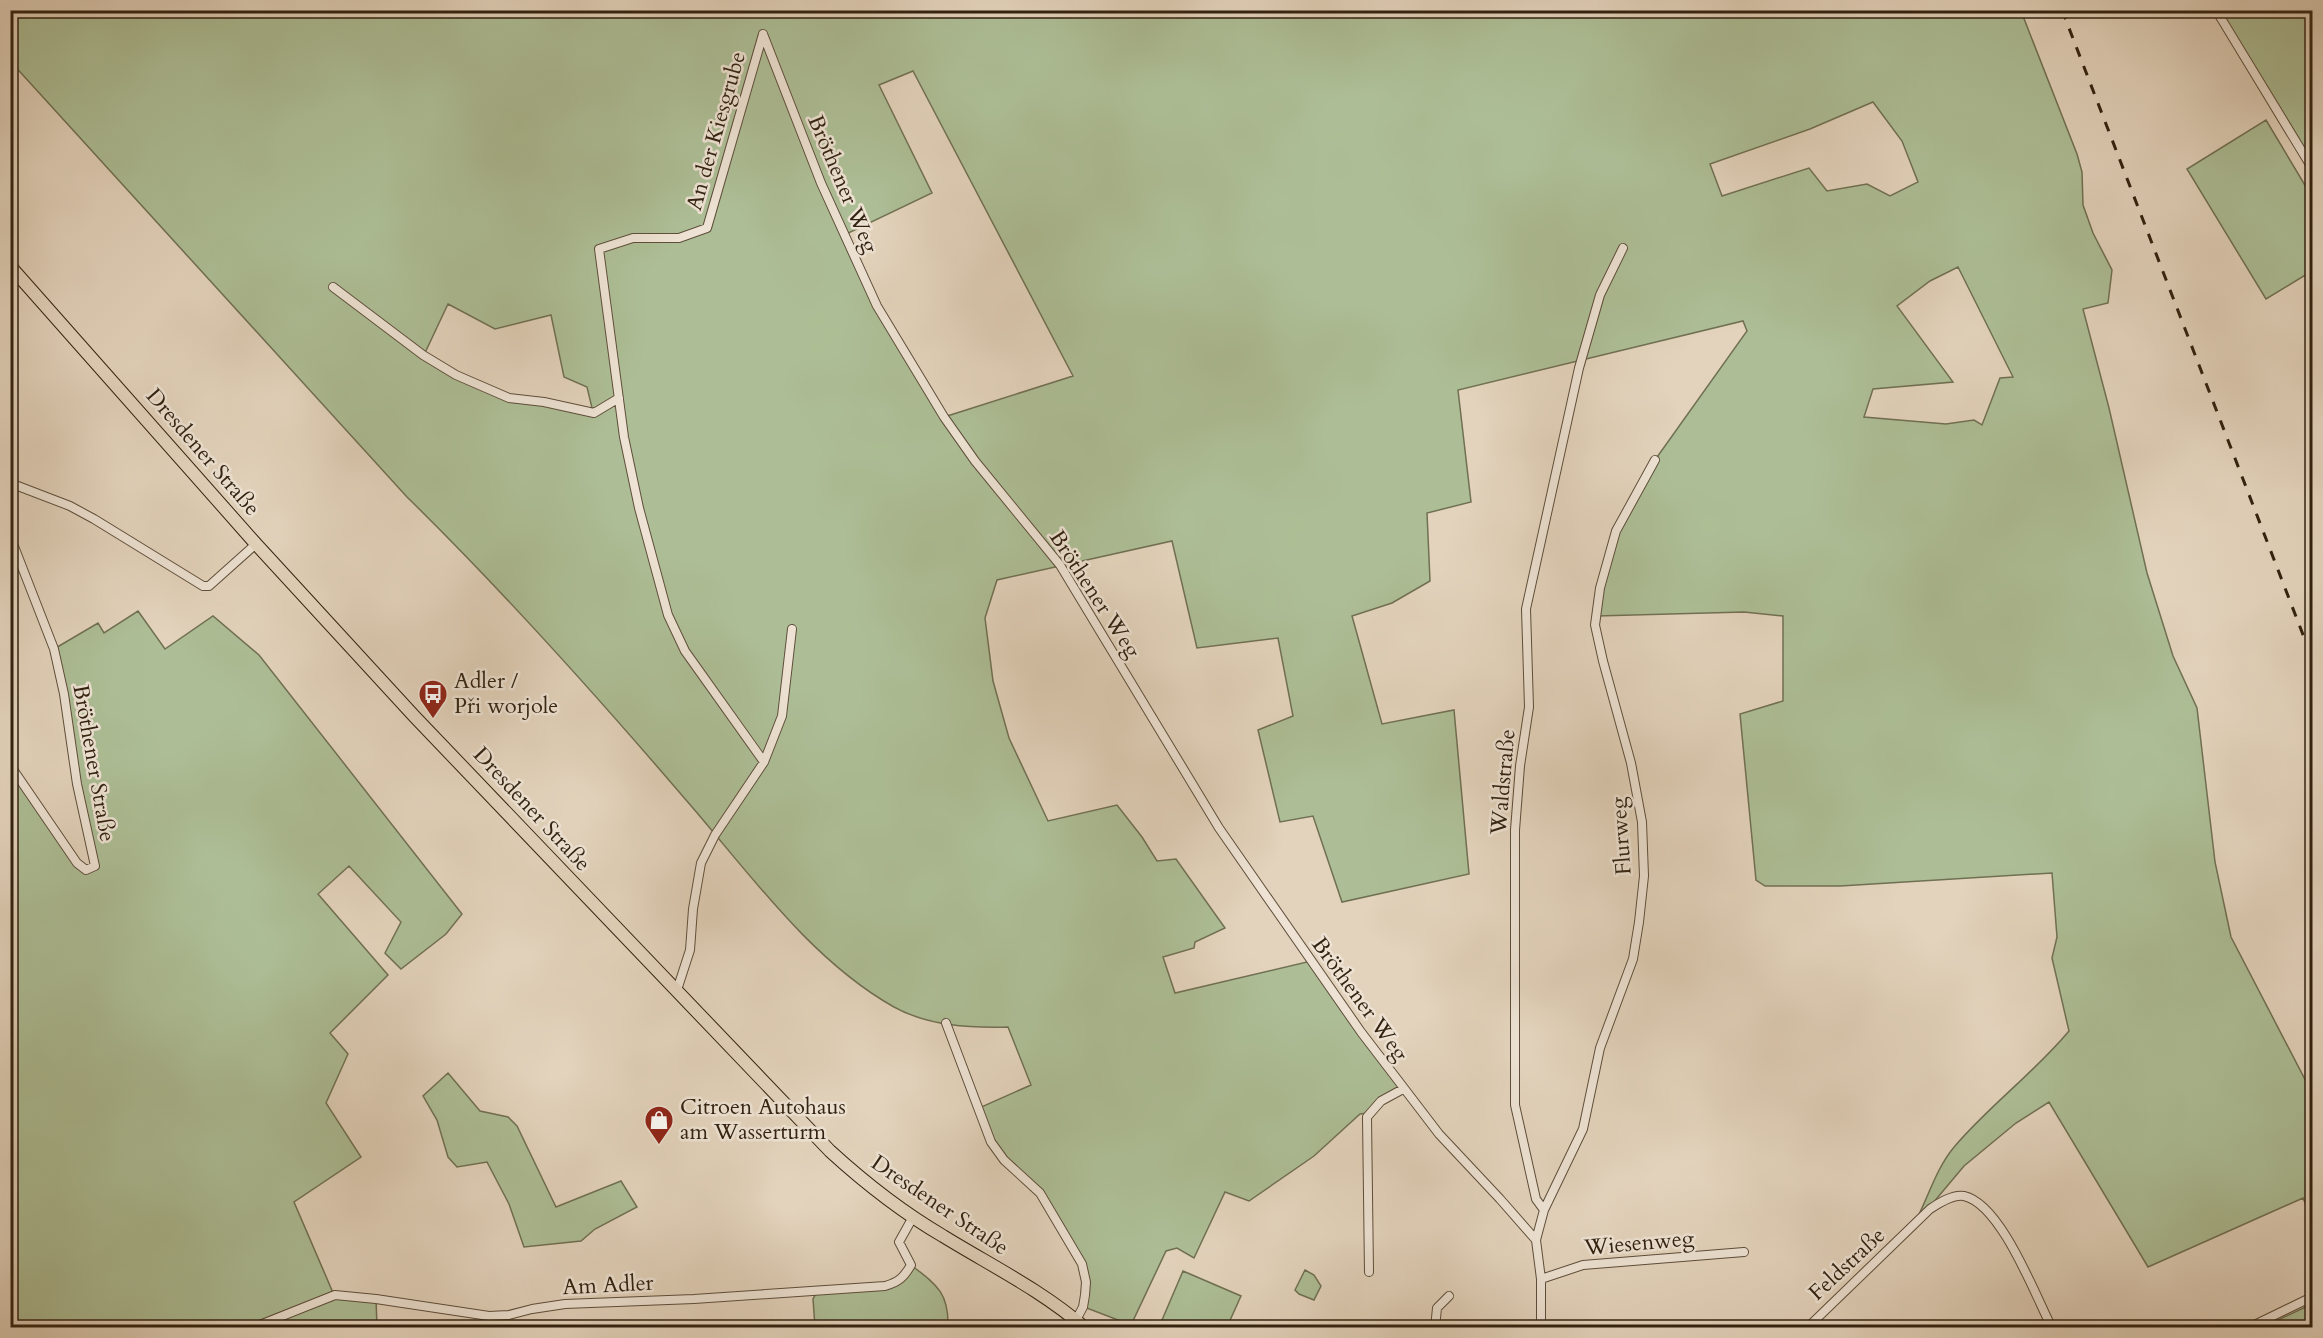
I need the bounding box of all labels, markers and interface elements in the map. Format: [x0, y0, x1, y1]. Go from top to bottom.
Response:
street label: An der Kiesgrube [679, 48, 753, 214]
street label: Bröthener Weg [800, 111, 886, 258]
street label: Dresdener Straße [139, 382, 267, 522]
street label: Bröthener Weg [1042, 524, 1148, 664]
place label: Adler / Při worjole [454, 666, 558, 721]
bus stop icon: Adler / Při worjole [417, 678, 449, 720]
street label: Bröthener Straße [65, 682, 123, 844]
street label: Waldstraße [1483, 728, 1523, 837]
street label: Dresdener Straße [466, 740, 598, 878]
street label: Flurweg [1603, 795, 1639, 876]
street label: Bröthener Weg [1305, 931, 1416, 1068]
place label: Citroen Autohaus am Wasserturm [680, 1092, 846, 1147]
shop icon: Citroen Autohaus am Wasserturm [643, 1104, 675, 1146]
street label: Dresdener Straße [865, 1148, 1015, 1262]
street label: Feldstraße [1802, 1221, 1892, 1307]
street label: Wiesenweg [1582, 1223, 1696, 1263]
street label: Am Adler [562, 1268, 655, 1302]

